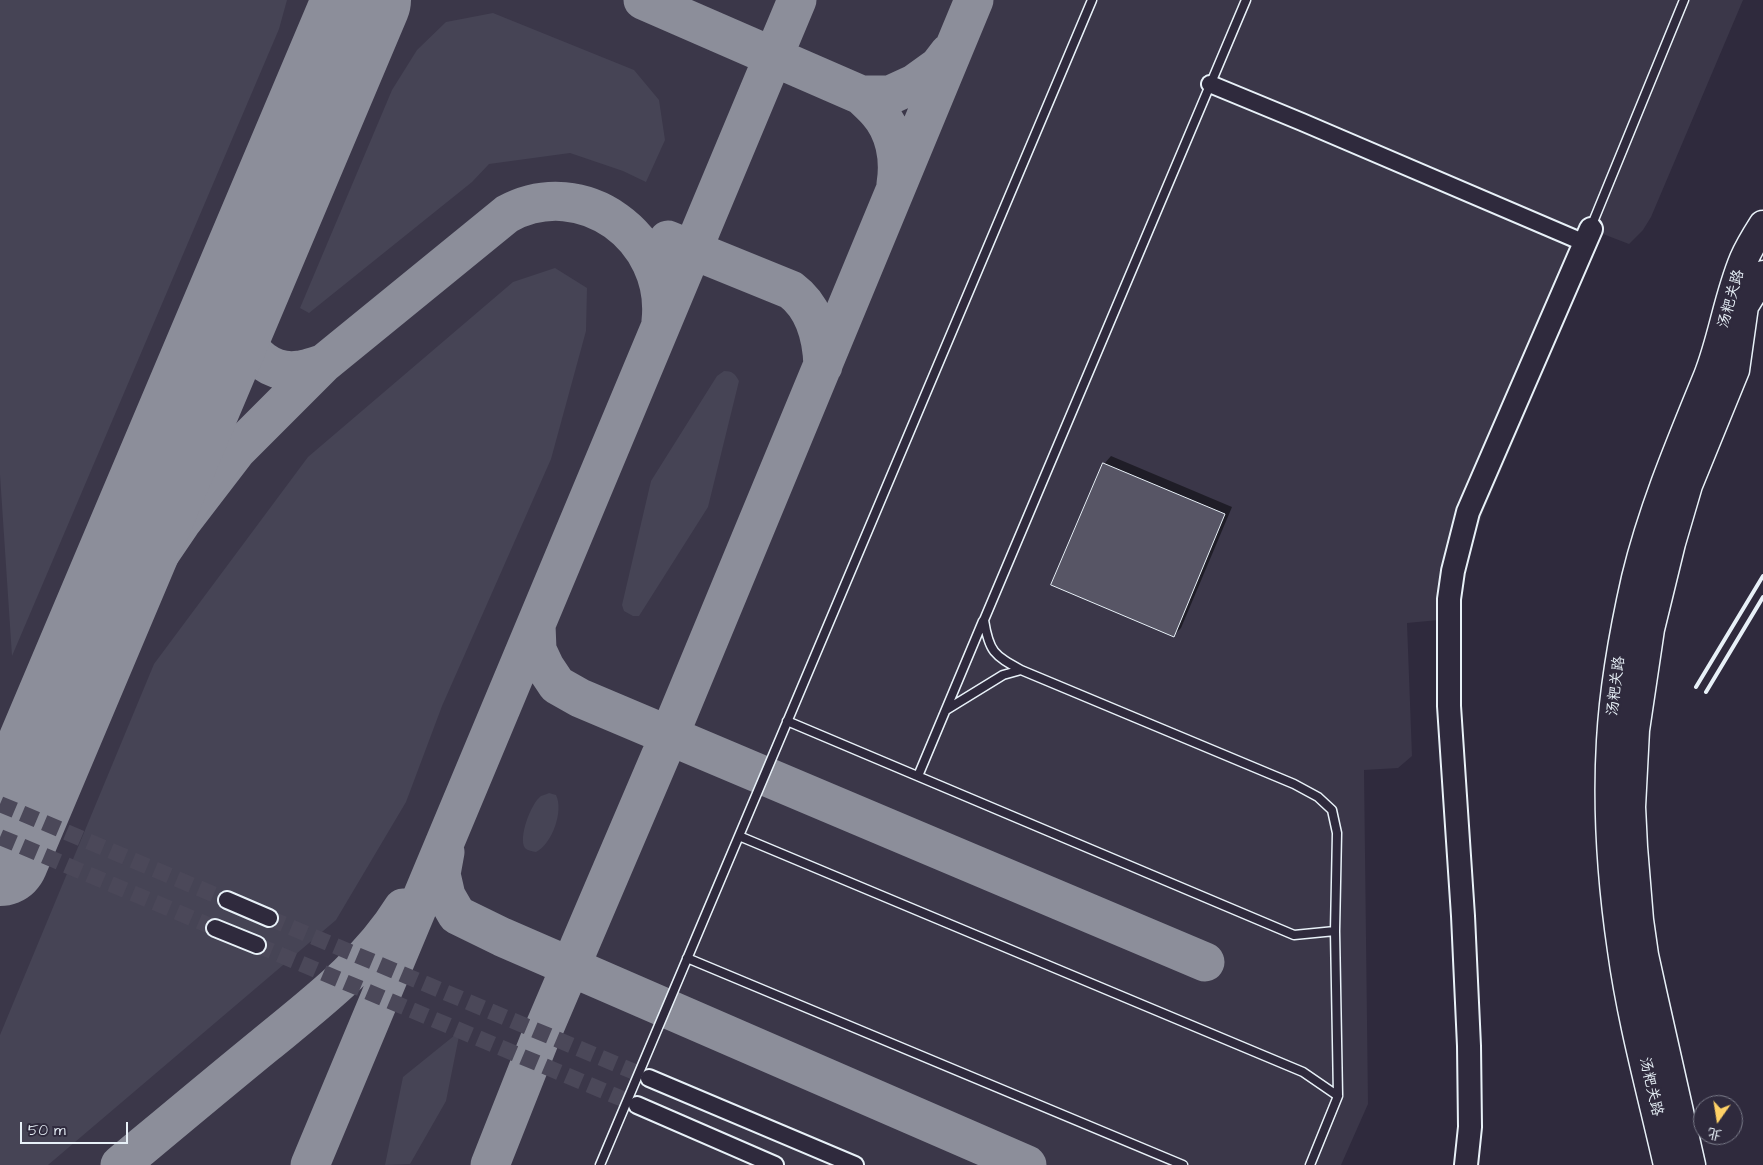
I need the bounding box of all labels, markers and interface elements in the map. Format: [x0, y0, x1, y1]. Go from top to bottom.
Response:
street label: 汤粑关路 [1715, 268, 1749, 330]
street label: 汤粑关路 [1604, 655, 1630, 717]
street label: 汤粑关路 [1634, 1056, 1666, 1118]
north arrow [1693, 1095, 1743, 1145]
scale bar [22, 1112, 130, 1144]
text: 50 m [28, 1120, 66, 1141]
text: 北 [1706, 1122, 1724, 1145]

